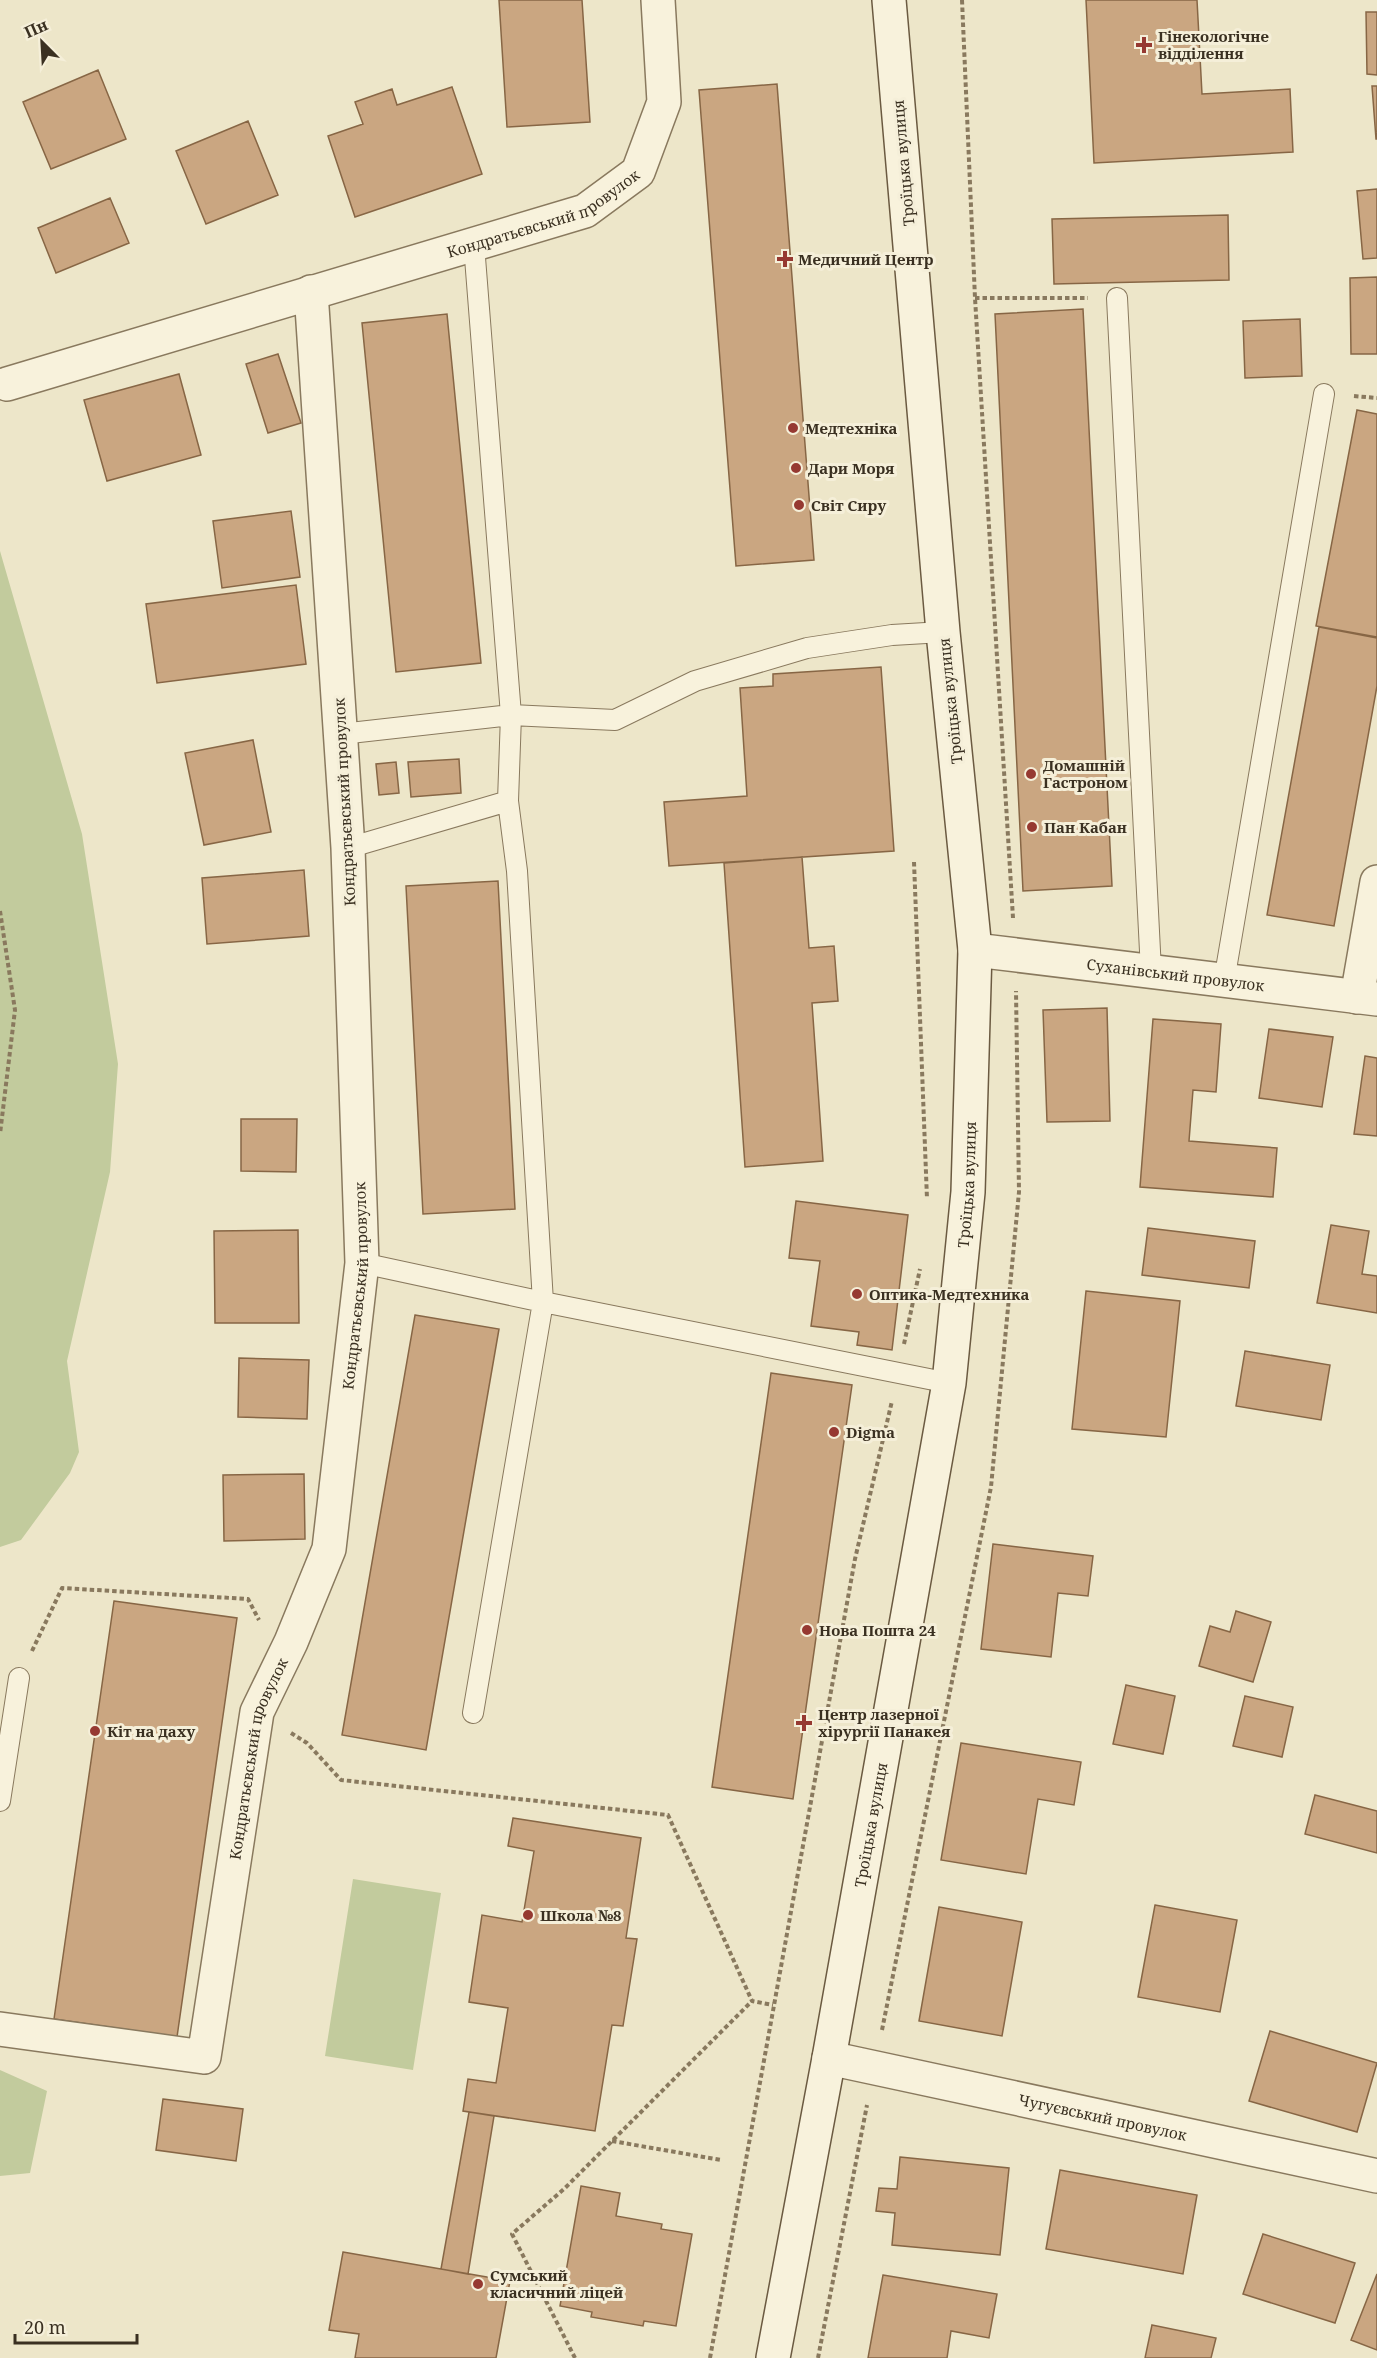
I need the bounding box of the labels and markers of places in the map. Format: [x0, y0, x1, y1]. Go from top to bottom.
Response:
place label: Гінекологічне відділення [1158, 26, 1269, 63]
marker: Гінекологічне відділення [1135, 36, 1153, 54]
place label: Медичний Центр [798, 249, 934, 269]
marker: Медичний Центр [776, 250, 794, 268]
place label: Медтехніка [805, 418, 898, 438]
marker: Медтехніка [786, 421, 800, 435]
place label: Дари Моря [808, 458, 894, 478]
marker: Дари Моря [789, 461, 803, 475]
place label: Світ Сиру [811, 495, 887, 515]
marker: Світ Сиру [792, 498, 806, 512]
place label: Домашній Гастроном [1043, 755, 1128, 792]
marker: Домашній Гастроном [1024, 767, 1038, 781]
place label: Пан Кабан [1044, 817, 1127, 837]
marker: Пан Кабан [1025, 820, 1039, 834]
place label: Оптика-Медтехника [869, 1284, 1029, 1304]
marker: Оптика-Медтехника [850, 1287, 864, 1301]
place label: Digma [846, 1422, 895, 1442]
marker: Digma [827, 1425, 841, 1439]
place label: Нова Пошта 24 [819, 1620, 936, 1640]
marker: Нова Пошта 24 [800, 1623, 814, 1637]
place label: Центр лазерної хірургії Панакея [818, 1704, 950, 1741]
marker: Центр лазерної хірургії Панакея [795, 1714, 813, 1732]
place label: Кіт на даху [107, 1721, 196, 1741]
marker: Кіт на даху [88, 1724, 102, 1738]
place label: Школа №8 [540, 1905, 622, 1925]
marker: Школа №8 [521, 1908, 535, 1922]
place label: Сумський класичний ліцей [490, 2265, 623, 2302]
marker: Сумський класичний ліцей [471, 2277, 485, 2291]

